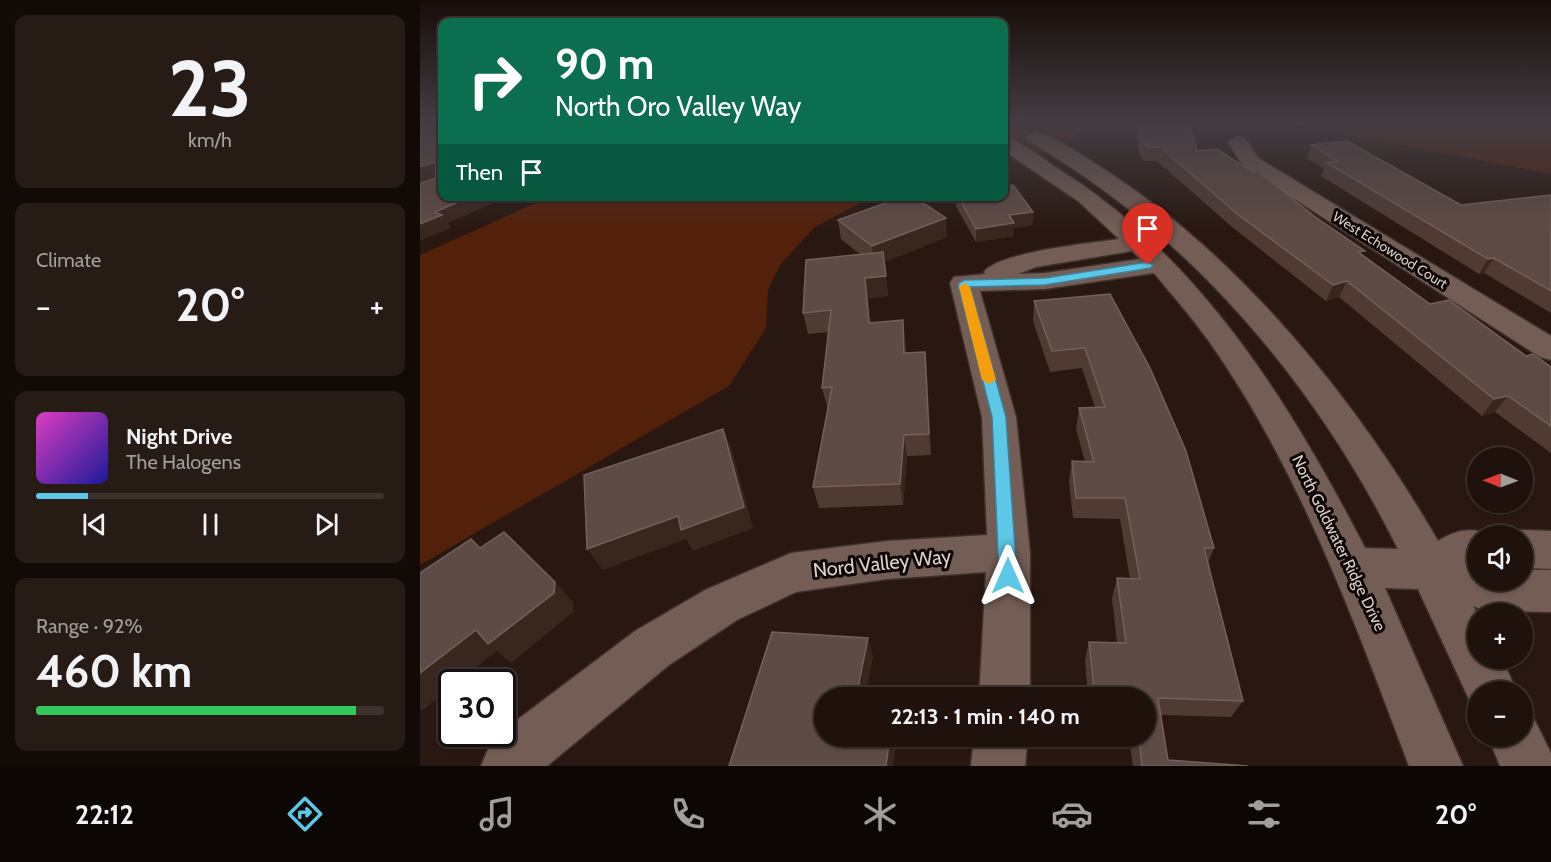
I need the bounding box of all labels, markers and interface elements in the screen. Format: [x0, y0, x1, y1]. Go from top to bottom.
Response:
text: 90 m [555, 38, 654, 90]
text: 23 [168, 41, 252, 136]
icon: right [456, 42, 534, 120]
text: North Oro Valley Way [555, 90, 801, 123]
text: km/h [188, 128, 232, 152]
icon: arrive [515, 156, 548, 189]
text: Then [456, 159, 503, 186]
pin [1122, 203, 1173, 265]
street label: West Echowood Court [1329, 207, 1451, 293]
icon: arrive [1131, 212, 1164, 245]
text: Climate [36, 248, 101, 272]
text: 20° [176, 278, 244, 332]
text: − [36, 286, 51, 326]
text: + [369, 286, 384, 326]
text: Night Drive [126, 423, 232, 450]
north arrow [1467, 447, 1533, 513]
map controls [1467, 447, 1533, 747]
text: The Halogens [126, 450, 241, 474]
street label: North Goldwater Ridge Drive [1288, 452, 1390, 634]
icon: previous [78, 508, 111, 541]
icon: pause [194, 508, 227, 541]
icon: next [310, 508, 343, 541]
button: sound [1467, 525, 1533, 591]
street label: Nord Valley Way [812, 544, 952, 582]
position arrow [976, 544, 1040, 608]
button: + [1467, 603, 1533, 669]
text: Range · 92% [36, 614, 143, 638]
text: 460 km [36, 644, 192, 698]
speed limit sign: 30 [438, 669, 516, 747]
button: − [1467, 681, 1533, 747]
text: 22:13 · 1 min · 140 m [890, 703, 1080, 730]
icon: directions [284, 793, 326, 835]
icon: music [476, 793, 518, 835]
icon: phone [667, 793, 709, 835]
icon: climate [859, 793, 901, 835]
icon: car [1051, 793, 1093, 835]
icon: filters [1243, 793, 1285, 835]
text: 22:12 [75, 798, 134, 831]
text: 20° [1435, 798, 1476, 831]

